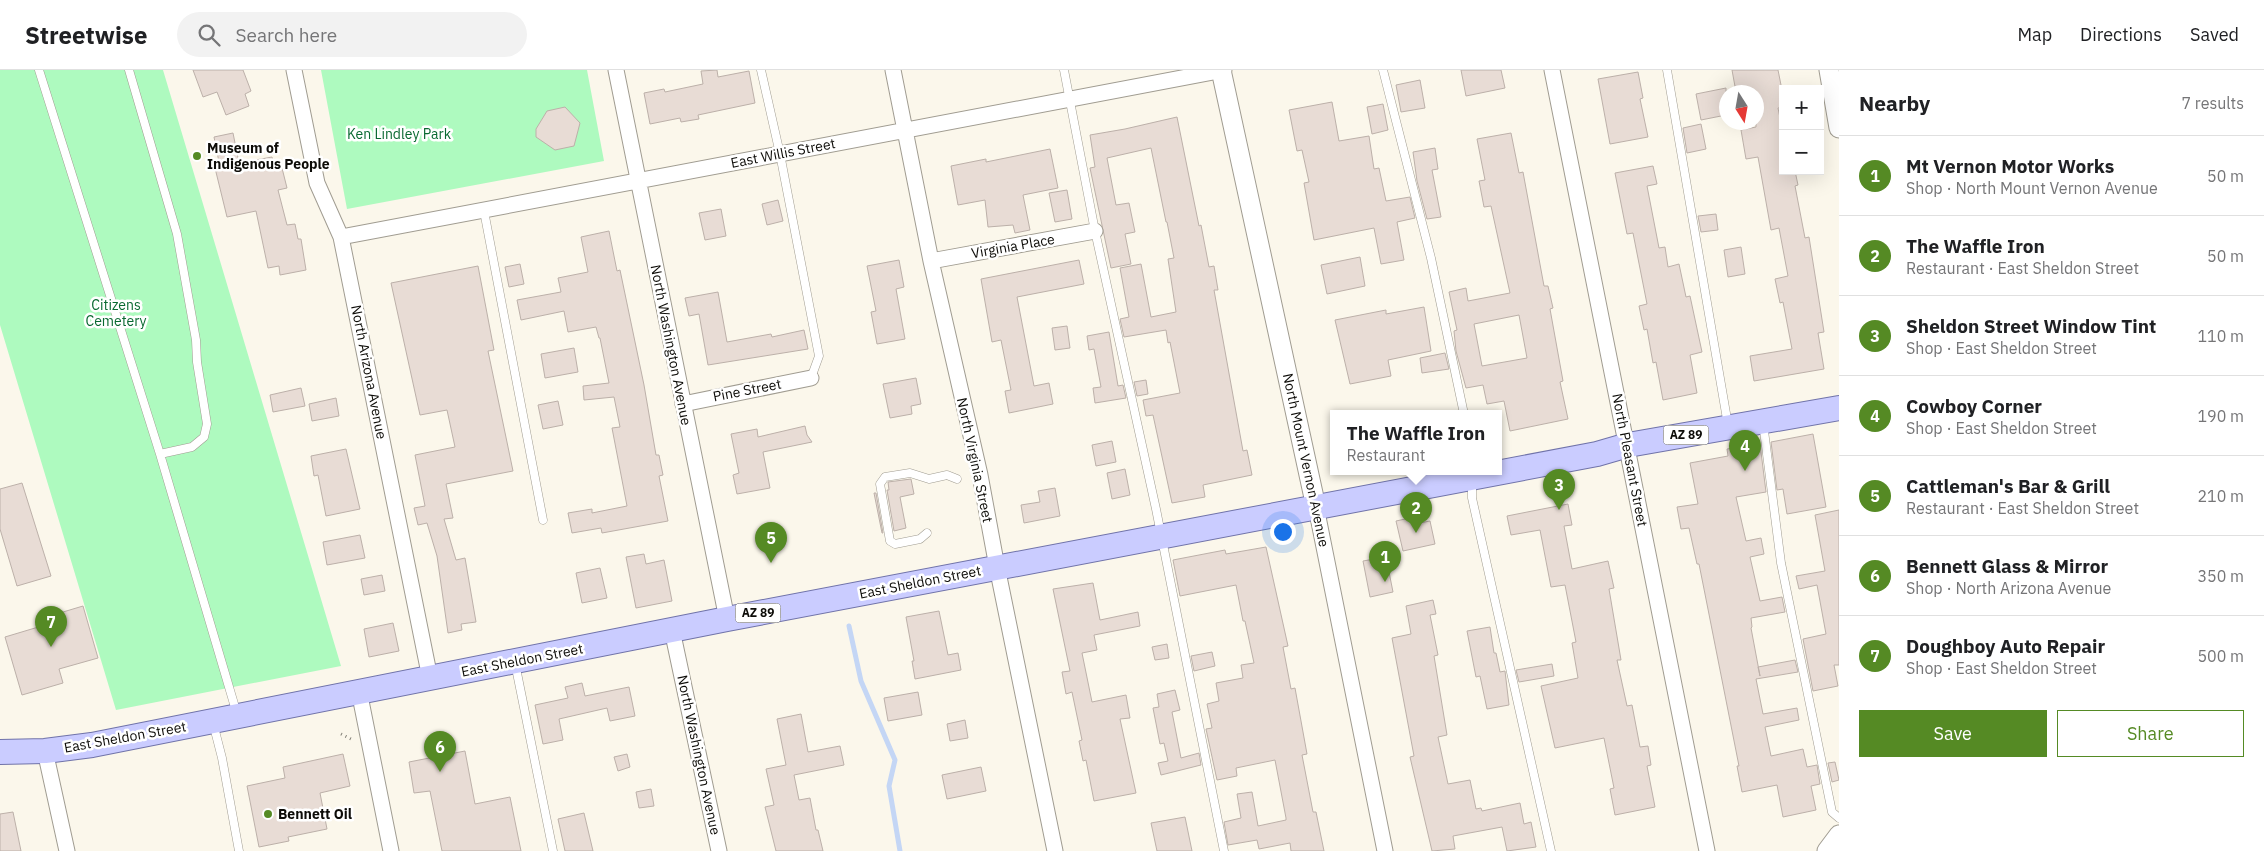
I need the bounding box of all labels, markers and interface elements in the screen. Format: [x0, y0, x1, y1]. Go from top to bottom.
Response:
search box [177, 12, 527, 57]
text: Streetwise [25, 19, 147, 51]
icon: search [195, 21, 223, 49]
text: Search here [235, 23, 337, 47]
text: Map [2017, 23, 2052, 46]
text: Directions [2080, 23, 2162, 46]
text: Saved [2190, 23, 2239, 46]
north arrow [1719, 85, 1764, 130]
map controls [1779, 85, 1824, 175]
button: + [1779, 85, 1824, 130]
text: Nearby [1859, 89, 1930, 117]
text: 7 results [2181, 93, 2244, 113]
park label: Ken Lindley Park [347, 125, 452, 143]
button: − [1779, 130, 1824, 175]
street label: East Willis Street [729, 134, 837, 172]
place label: Museum of Indigenous People [207, 139, 330, 173]
marker: Museum of Indigenous People [191, 150, 203, 162]
text: Mt Vernon Motor Works [1906, 154, 2114, 178]
text: 1 [1870, 166, 1880, 186]
text: 50 m [2207, 166, 2244, 186]
text: Shop · North Mount Vernon Avenue [1906, 178, 2158, 198]
street label: Virginia Place [970, 230, 1056, 262]
text: The Waffle Iron [1906, 234, 2045, 258]
text: 2 [1870, 246, 1880, 266]
text: 50 m [2207, 246, 2244, 266]
text: Restaurant · East Sheldon Street [1906, 258, 2139, 278]
street label: North Washington Avenue [647, 263, 695, 427]
park label: Citizens Cemetery [85, 296, 147, 330]
street label: North Arizona Avenue [347, 303, 391, 441]
text: Sheldon Street Window Tint [1906, 314, 2156, 338]
text: 3 [1870, 326, 1880, 346]
text: 110 m [2197, 326, 2244, 346]
text: Shop · East Sheldon Street [1906, 338, 2097, 358]
street label: North Mount Vernon Avenue [1279, 371, 1333, 549]
street label: Pine Street [711, 375, 783, 405]
street label: North Pleasant Street [1608, 392, 1652, 528]
text: Cowboy Corner [1906, 394, 2042, 418]
street label: North Virginia Street [953, 396, 997, 524]
text: 4 [1870, 406, 1880, 426]
text: 190 m [2197, 406, 2244, 426]
popup [1330, 410, 1502, 475]
text: Shop · East Sheldon Street [1906, 418, 2097, 438]
text: The Waffle Iron [1347, 421, 1485, 445]
road number: AZ 89 [1664, 426, 1708, 444]
pin: 4 [1729, 430, 1761, 471]
text: Restaurant [1347, 445, 1425, 465]
pin: 3 [1543, 469, 1575, 510]
text: Cattleman's Bar & Grill [1906, 474, 2110, 498]
text: 5 [1870, 486, 1880, 506]
text: 210 m [2197, 486, 2244, 506]
pin: 2 [1400, 492, 1432, 533]
text: Restaurant · East Sheldon Street [1906, 498, 2139, 518]
your location [1270, 519, 1296, 545]
pin: 5 [755, 522, 787, 563]
pin: 1 [1369, 541, 1401, 582]
text: Bennett Glass & Mirror [1906, 554, 2108, 578]
street label: East Sheldon Street [858, 561, 983, 603]
text: 6 [1870, 566, 1880, 586]
text: 350 m [2197, 566, 2244, 586]
text: Shop · North Arizona Avenue [1906, 578, 2111, 598]
road number: AZ 89 [736, 604, 780, 622]
pin: 7 [35, 606, 67, 647]
text: Doughboy Auto Repair [1906, 634, 2105, 658]
street label: East Sheldon Street [460, 639, 585, 681]
text: 7 [1870, 646, 1880, 666]
text: 500 m [2197, 646, 2244, 666]
text: Shop · East Sheldon Street [1906, 658, 2097, 678]
street label: North Washington Avenue [673, 673, 725, 837]
button: Save [1859, 710, 2047, 757]
button: Share [2057, 710, 2244, 757]
street label: East Sheldon Street [62, 717, 188, 757]
pin: 6 [424, 731, 456, 772]
place label: Bennett Oil [278, 805, 352, 823]
marker: Bennett Oil [262, 808, 274, 820]

